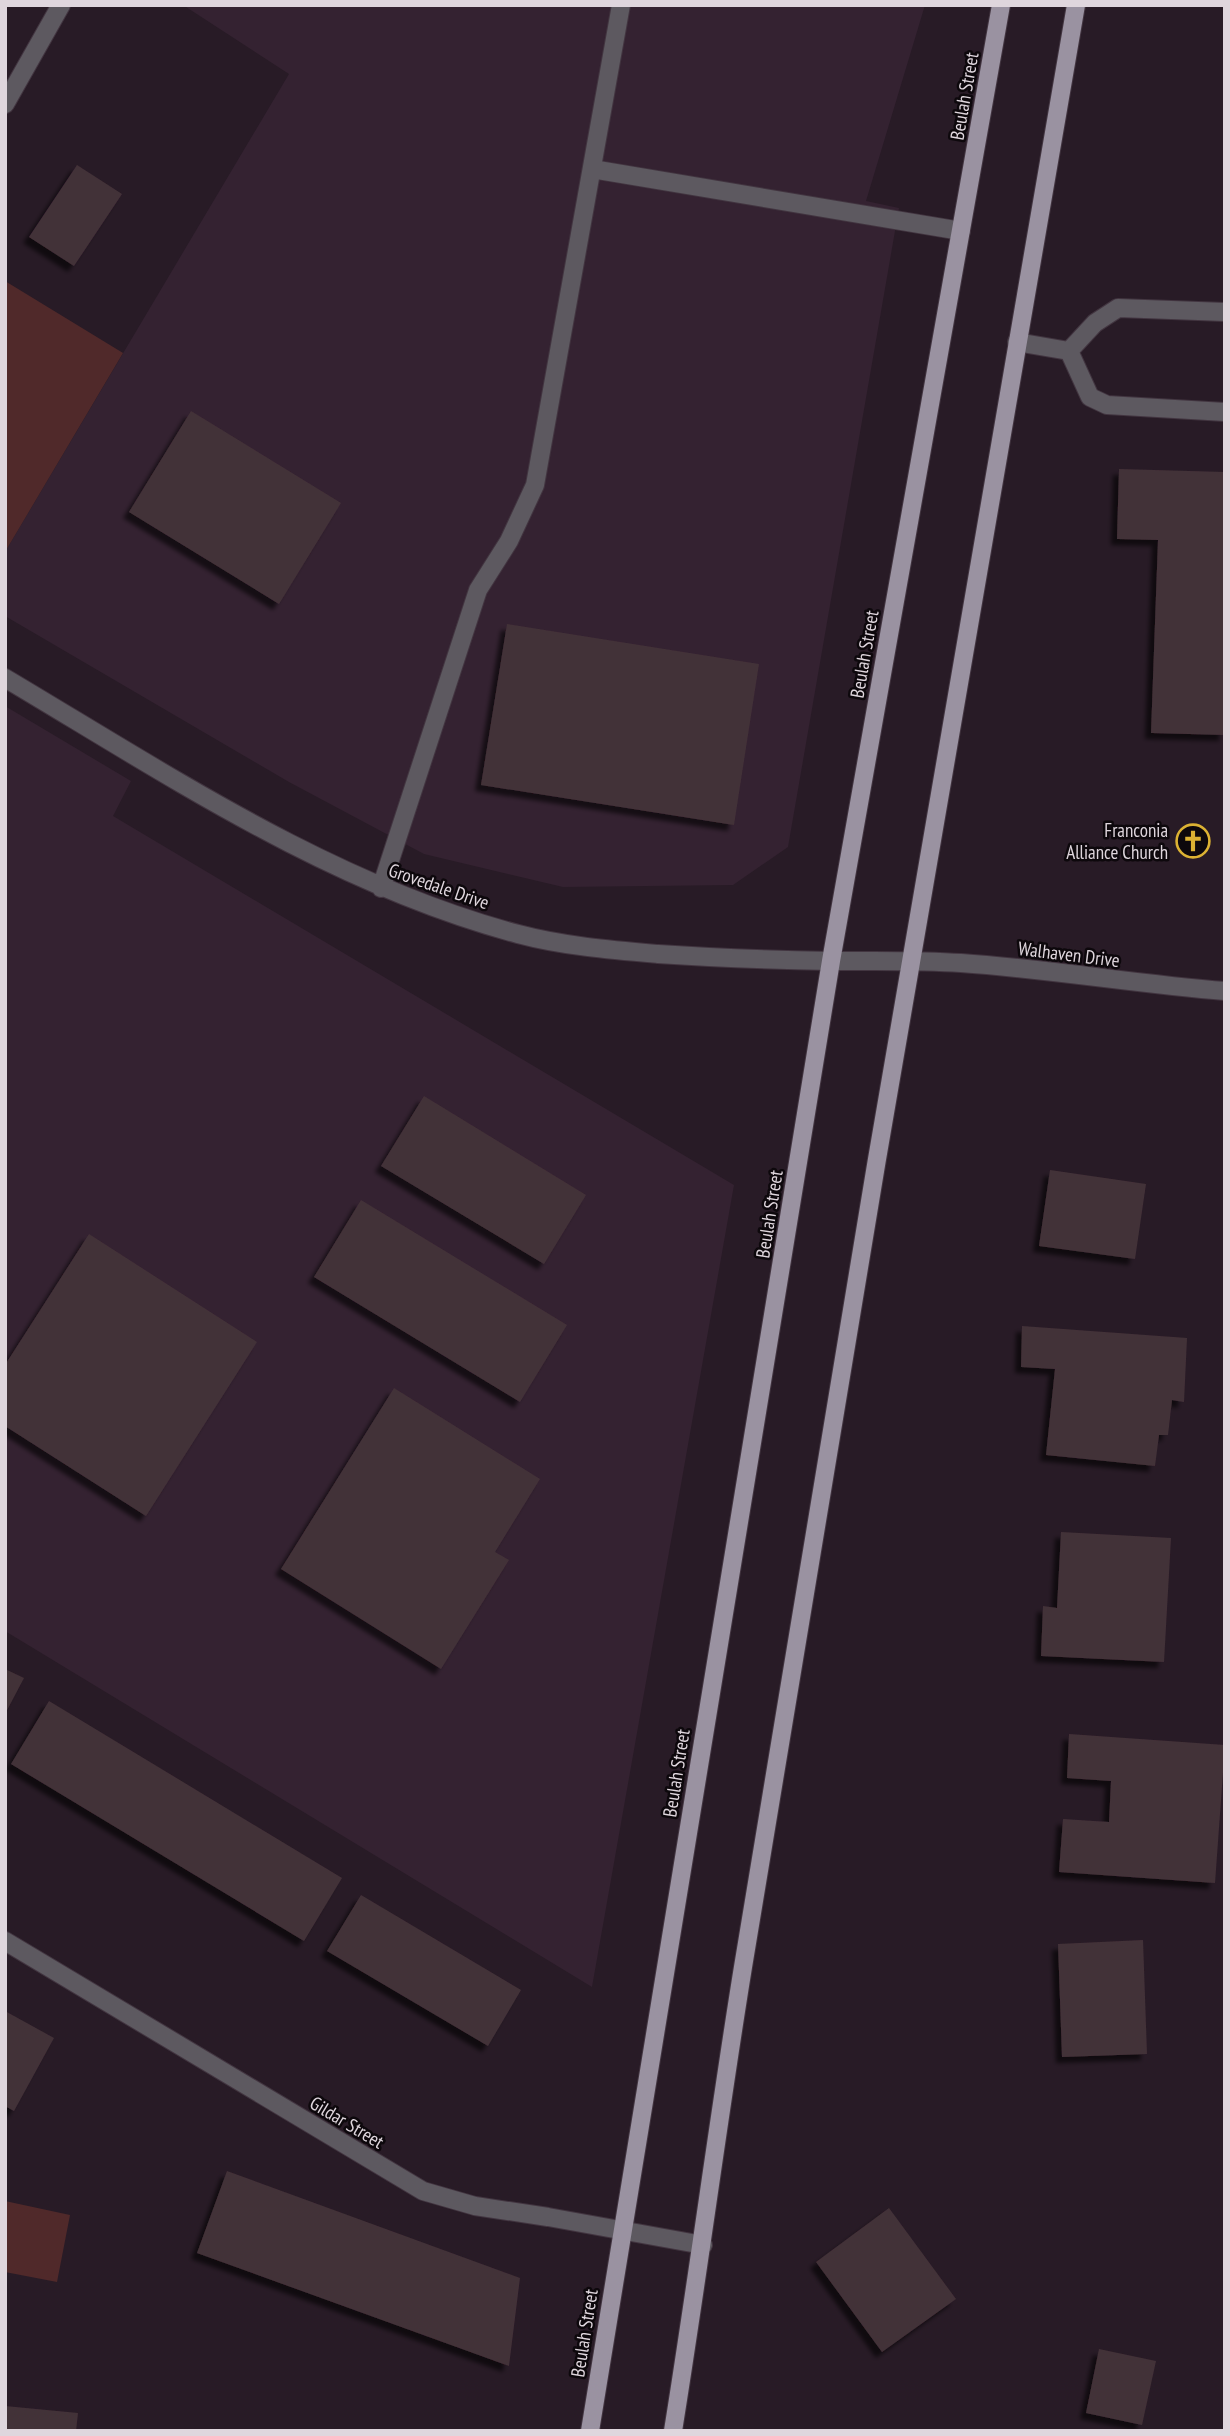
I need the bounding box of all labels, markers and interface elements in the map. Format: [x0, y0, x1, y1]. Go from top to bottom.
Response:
street label: Beulah Street [944, 49, 984, 142]
street label: Beulah Street [844, 607, 884, 700]
place label: Franconia Alliance Church [1066, 818, 1168, 864]
church icon: Franconia Alliance Church [1174, 822, 1212, 860]
street label: Grovedale Drive [386, 858, 492, 914]
street label: Walhaven Drive [1017, 936, 1121, 972]
street label: Beulah Street [750, 1168, 788, 1260]
street label: Beulah Street [657, 1727, 695, 1819]
street label: Gildar Street [306, 2091, 389, 2154]
street label: Beulah Street [565, 2287, 603, 2379]

